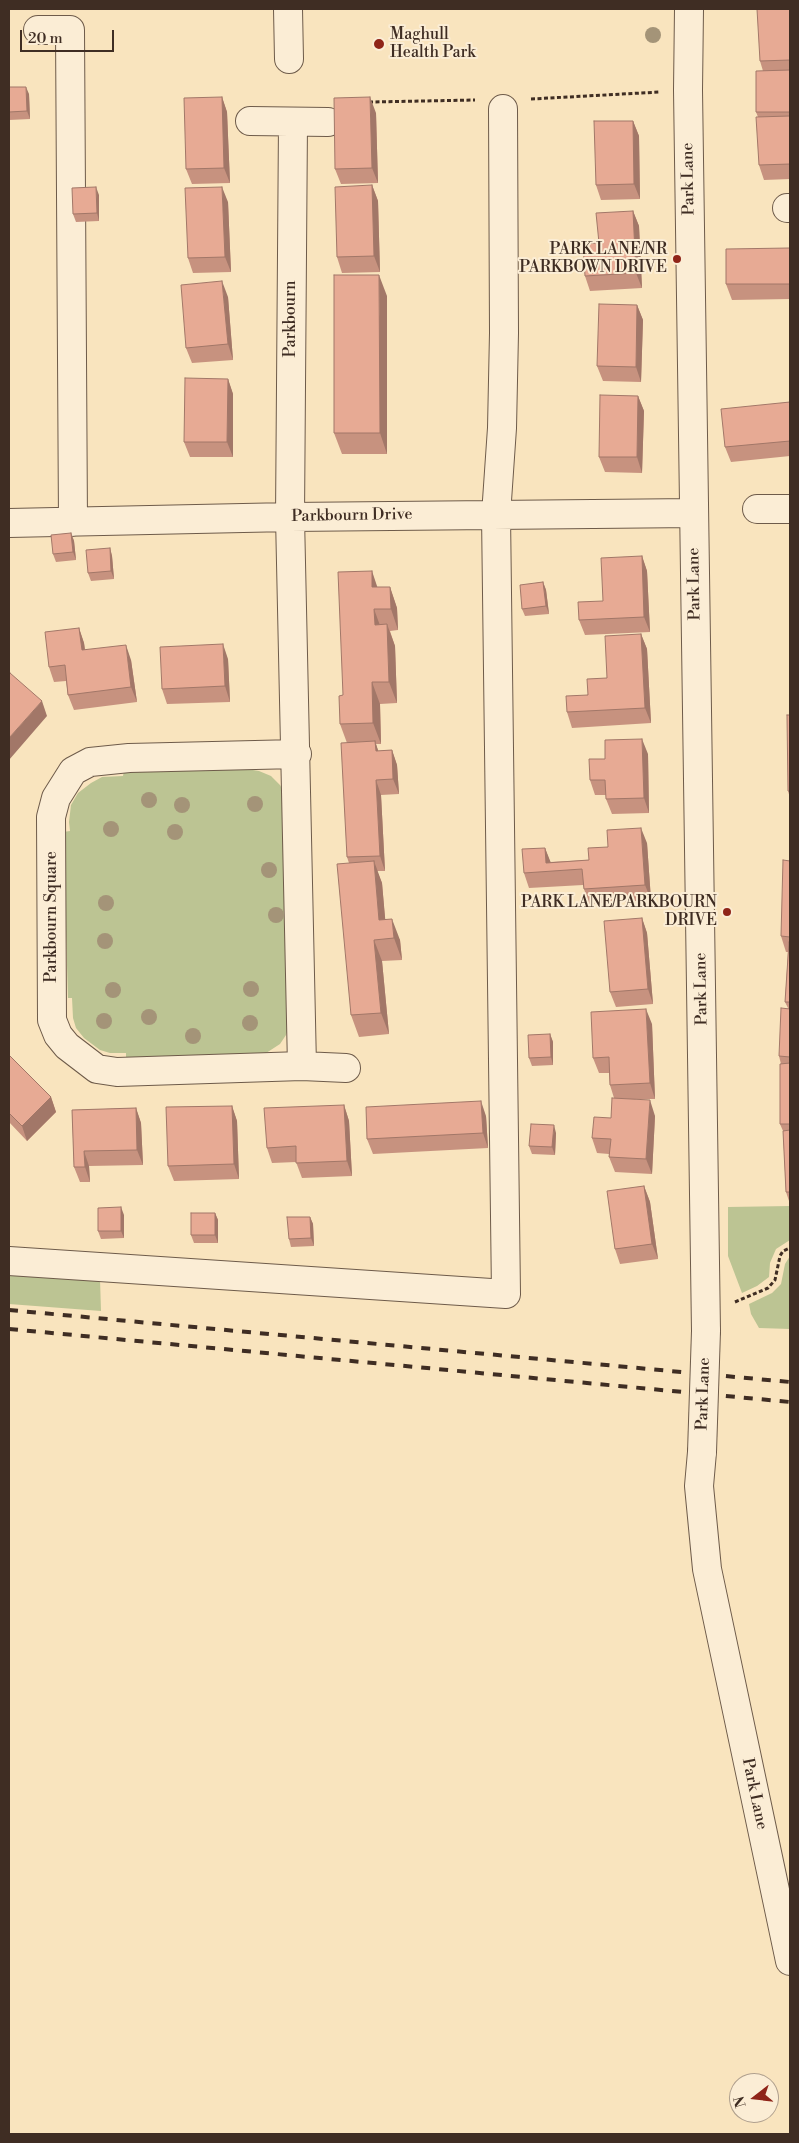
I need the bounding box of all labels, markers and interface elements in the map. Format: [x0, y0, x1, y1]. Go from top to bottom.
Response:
scale bar [22, 20, 116, 52]
place label: Maghull Health Park [390, 25, 476, 63]
text: 20 m [28, 29, 63, 48]
marker: Maghull Health Park [372, 37, 386, 51]
street label: Park Lane [679, 142, 699, 216]
place label: PARK LANE/NR PARKBOWN DRIVE [519, 240, 667, 278]
marker: PARK LANE/NR PARKBOWN DRIVE [671, 253, 683, 265]
street label: Parkbourn [281, 280, 301, 358]
street label: Parkbourn Drive [291, 505, 413, 527]
street label: Park Lane [685, 547, 705, 621]
street label: Parkbourn Square [42, 851, 62, 983]
place label: PARK LANE/PARKBOURN DRIVE [521, 893, 717, 931]
marker: PARK LANE/PARKBOURN DRIVE [721, 906, 733, 918]
street label: Park Lane [692, 952, 712, 1026]
street label: Park Lane [693, 1357, 715, 1431]
street label: Park Lane [737, 1756, 771, 1832]
north arrow [729, 2073, 779, 2123]
text: N [730, 2094, 751, 2110]

